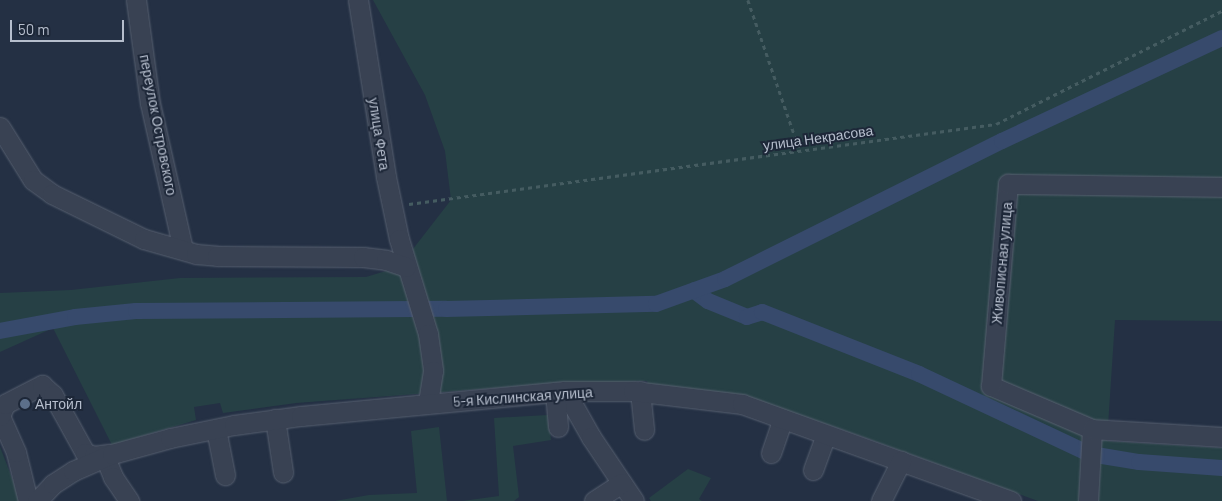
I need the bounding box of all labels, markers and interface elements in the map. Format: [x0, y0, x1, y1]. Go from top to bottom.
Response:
scale bar [12, 10, 126, 42]
text: 50 m [18, 20, 50, 38]
street label: переулок Островского [136, 53, 180, 197]
street label: улица Фета [365, 96, 393, 172]
street label: улица Некрасова [762, 122, 874, 154]
street label: Живописная улица [988, 201, 1016, 325]
street label: 5-я Кислинская улица [453, 384, 593, 410]
place label: Антойл [35, 396, 82, 412]
marker: Антойл [19, 398, 31, 410]

